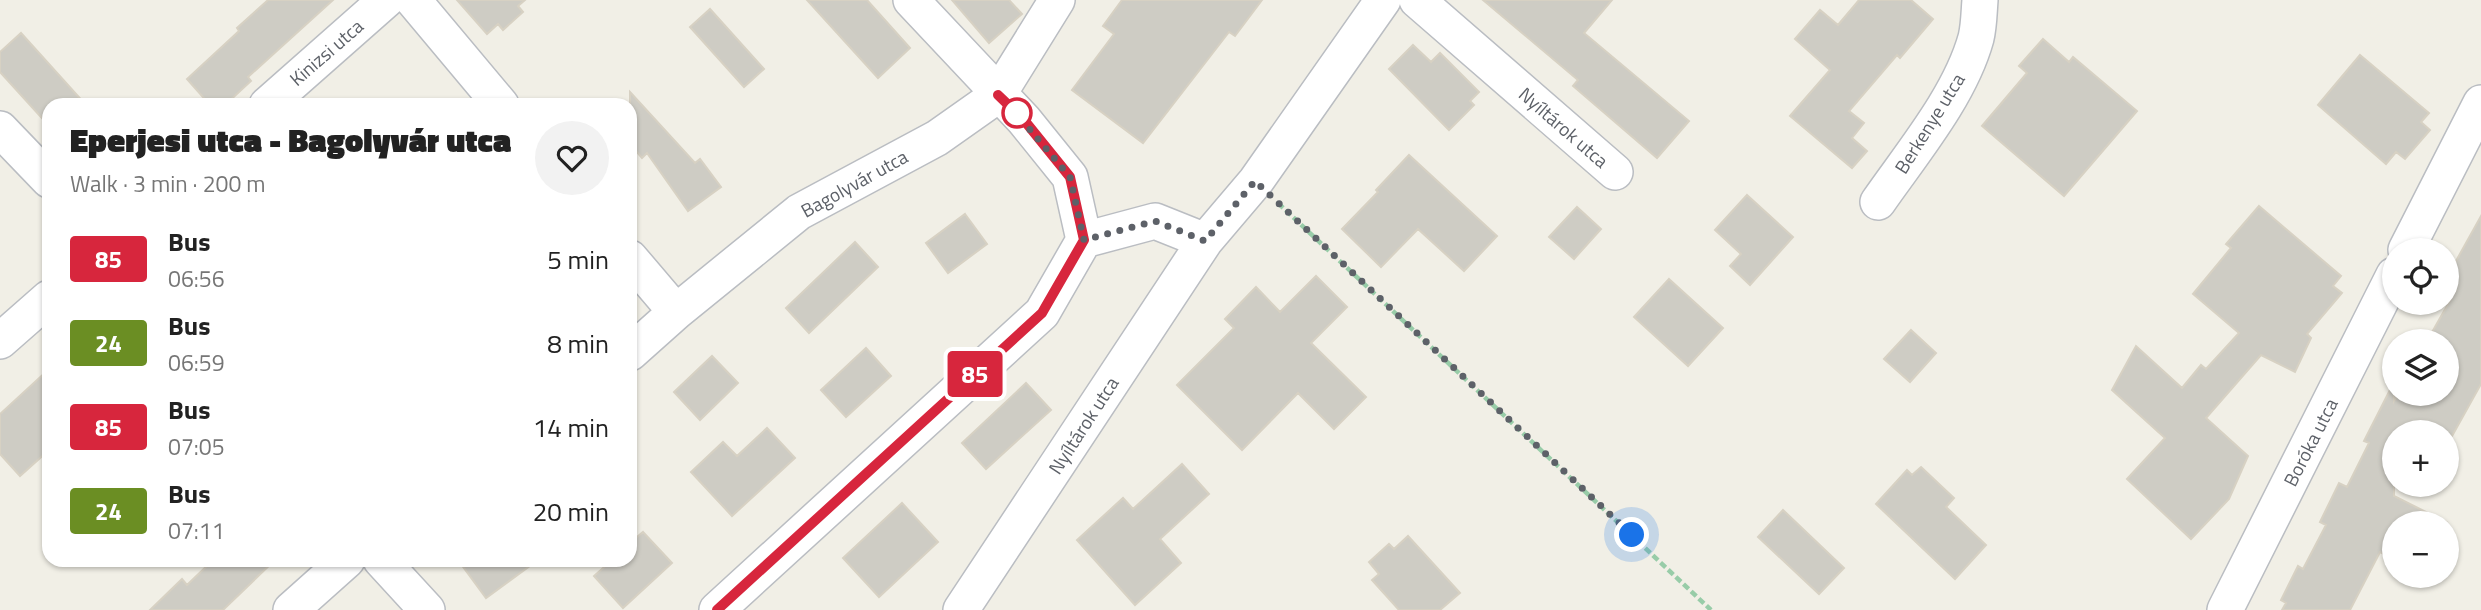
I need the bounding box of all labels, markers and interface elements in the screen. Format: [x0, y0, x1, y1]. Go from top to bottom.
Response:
street label: Kinizsi utca [283, 11, 370, 92]
street label: Berkenye utca [1887, 67, 1972, 179]
street label: Nyíltárok utca [1513, 80, 1616, 175]
unlabelled marker [1002, 98, 1032, 128]
text: Eperjesi utca - Bagolyvár utca [70, 115, 511, 165]
button: heart [535, 121, 609, 195]
street label: Bagolyvár utca [795, 141, 913, 224]
text: Walk · 3 min · 200 m [70, 166, 266, 201]
text: Bus [168, 222, 210, 261]
map controls [2382, 238, 2459, 588]
button: locate [2382, 238, 2459, 315]
text: 5 min [547, 240, 609, 279]
text: 85 [95, 241, 122, 277]
text: 06:56 [168, 261, 225, 296]
text: Bus [168, 306, 210, 345]
text: 8 min [547, 324, 609, 363]
text: 24 [95, 325, 122, 361]
button: layers [2382, 329, 2459, 406]
text: 06:59 [168, 345, 225, 380]
line badge: 85 [944, 351, 1006, 397]
text: 85 [962, 356, 988, 392]
street label: Nyíltárok utca [1041, 370, 1126, 480]
text: Bus [168, 390, 210, 429]
street label: Boróka utca [2275, 392, 2345, 491]
text: 14 min [533, 408, 609, 447]
text: 85 [95, 409, 122, 445]
button: + [2382, 420, 2459, 497]
text: 07:05 [168, 429, 225, 464]
text: Bus [168, 474, 210, 513]
text: 20 min [533, 492, 609, 531]
text: 24 [95, 493, 122, 529]
button: − [2382, 511, 2459, 588]
text: 07:11 [168, 513, 225, 548]
your location [1614, 517, 1649, 552]

